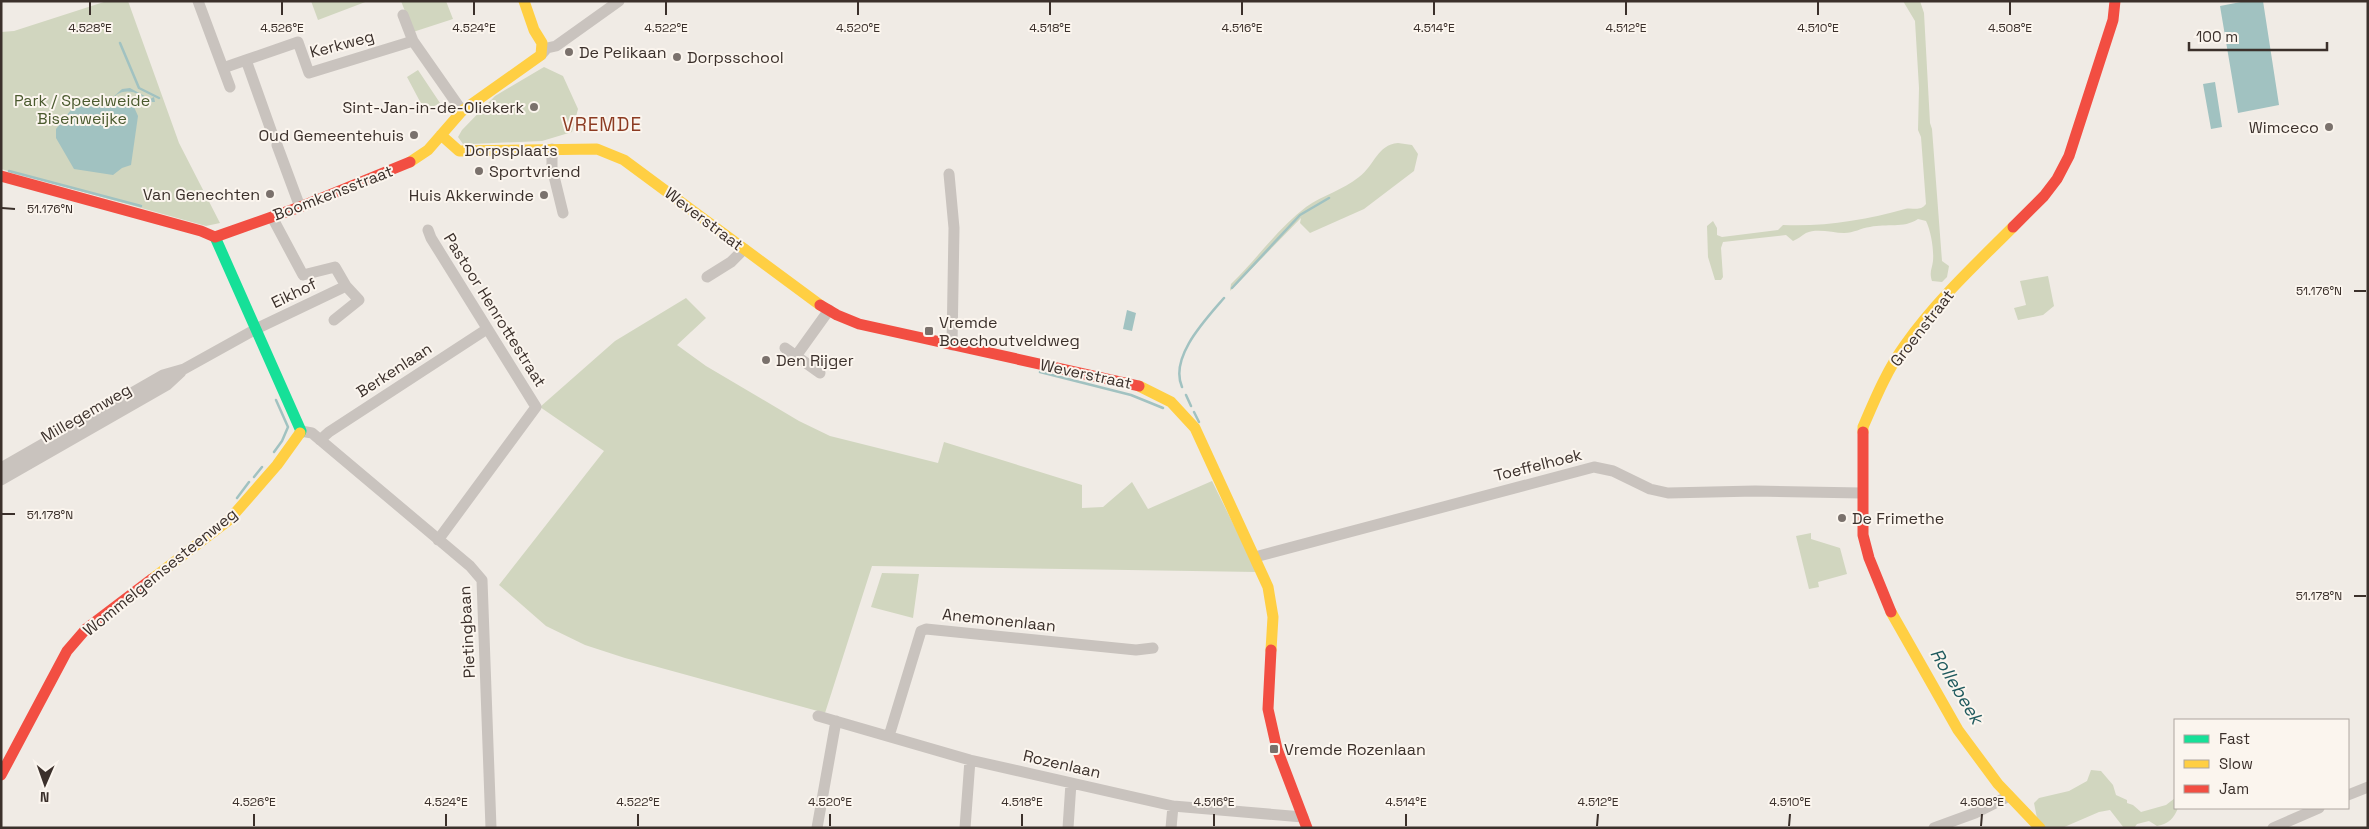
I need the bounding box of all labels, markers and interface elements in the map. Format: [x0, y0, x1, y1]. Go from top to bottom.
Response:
text: 4.528°E [68, 20, 112, 36]
text: 4.526°E [260, 20, 304, 36]
text: 4.524°E [452, 20, 496, 36]
text: 4.522°E [644, 20, 688, 36]
text: 4.520°E [836, 20, 880, 36]
text: 4.518°E [1029, 20, 1071, 36]
text: 4.516°E [1221, 20, 1263, 36]
text: 4.514°E [1413, 20, 1455, 36]
text: 4.512°E [1605, 20, 1647, 36]
text: 4.510°E [1797, 20, 1839, 36]
text: 4.508°E [1988, 20, 2032, 36]
scale bar [2189, 20, 2326, 52]
street label: Kerkweg [307, 25, 377, 63]
text: 100 m [2196, 27, 2238, 46]
place label: De Pelikaan [579, 42, 667, 63]
marker: De Pelikaan [563, 46, 575, 58]
place label: Dorpsschool [687, 47, 784, 68]
marker: Dorpsschool [671, 51, 683, 63]
park label: Park / Speelweide Bisenweijke [14, 90, 150, 129]
place label: Sint-Jan-in-de-Oliekerk [343, 97, 524, 118]
marker: Sint-Jan-in-de-Oliekerk [528, 101, 540, 113]
district label: VREMDE [562, 112, 642, 137]
place label: Wimceco [2249, 117, 2319, 138]
marker: Wimceco [2323, 121, 2335, 133]
place label: Oud Gemeentehuis [258, 125, 404, 146]
marker: Oud Gemeentehuis [408, 129, 420, 141]
street label: Dorpsplaats [464, 140, 558, 161]
street label: Boomkensstraat [270, 161, 396, 225]
place label: Sportvriend [489, 161, 581, 182]
marker: Sportvriend [473, 165, 485, 177]
street label: Weverstraat [660, 183, 748, 255]
place label: Van Genechten [143, 184, 260, 205]
place label: Huis Akkerwinde [409, 185, 534, 206]
marker: Van Genechten [264, 188, 276, 200]
marker: Huis Akkerwinde [538, 189, 550, 201]
text: 51.176°N [27, 201, 73, 217]
street label: Pastoor Henrottestraat [439, 229, 551, 391]
street label: Eikhof [268, 273, 320, 313]
text: 51.176°N [2296, 283, 2342, 299]
street label: Groenstraat [1885, 285, 1959, 371]
place label: Vremde Boechoutveldweg [939, 312, 1080, 351]
marker: Vremde Boechoutveldweg [923, 325, 935, 337]
street label: Berkenlaan [352, 338, 436, 402]
place label: Den Rijger [776, 350, 854, 371]
marker: Den Rijger [760, 354, 772, 366]
street label: Weverstraat [1038, 354, 1134, 394]
street label: Millegemweg [37, 379, 135, 447]
street label: Toeffelhoek [1492, 444, 1585, 486]
street label: Wommelgemsesteenweg [79, 503, 241, 641]
text: 51.178°N [27, 507, 73, 523]
place label: De Frimethe [1852, 508, 1944, 529]
marker: De Frimethe [1836, 512, 1848, 524]
street label: Pietingbaan [454, 585, 480, 679]
text: 51.178°N [2296, 588, 2342, 604]
street label: Anemonenlaan [941, 604, 1057, 636]
water label: Rollebeek [1925, 644, 1990, 730]
legend [2174, 719, 2349, 809]
text: Fast [2219, 729, 2250, 748]
place label: Vremde Rozenlaan [1284, 739, 1426, 760]
marker: Vremde Rozenlaan [1268, 743, 1280, 755]
street label: Rozenlaan [1021, 745, 1103, 783]
text: Slow [2219, 754, 2253, 773]
north arrow [20, 759, 70, 809]
text: Jam [2219, 779, 2249, 798]
text: N [40, 788, 50, 806]
text: 4.526°E [232, 794, 276, 810]
text: 4.524°E [424, 794, 468, 810]
text: 4.522°E [616, 794, 660, 810]
text: 4.520°E [808, 794, 852, 810]
text: 4.518°E [1001, 794, 1043, 810]
text: 4.516°E [1193, 794, 1235, 810]
text: 4.514°E [1385, 794, 1427, 810]
text: 4.512°E [1577, 794, 1619, 810]
text: 4.510°E [1769, 794, 1811, 810]
text: 4.508°E [1960, 794, 2004, 810]

